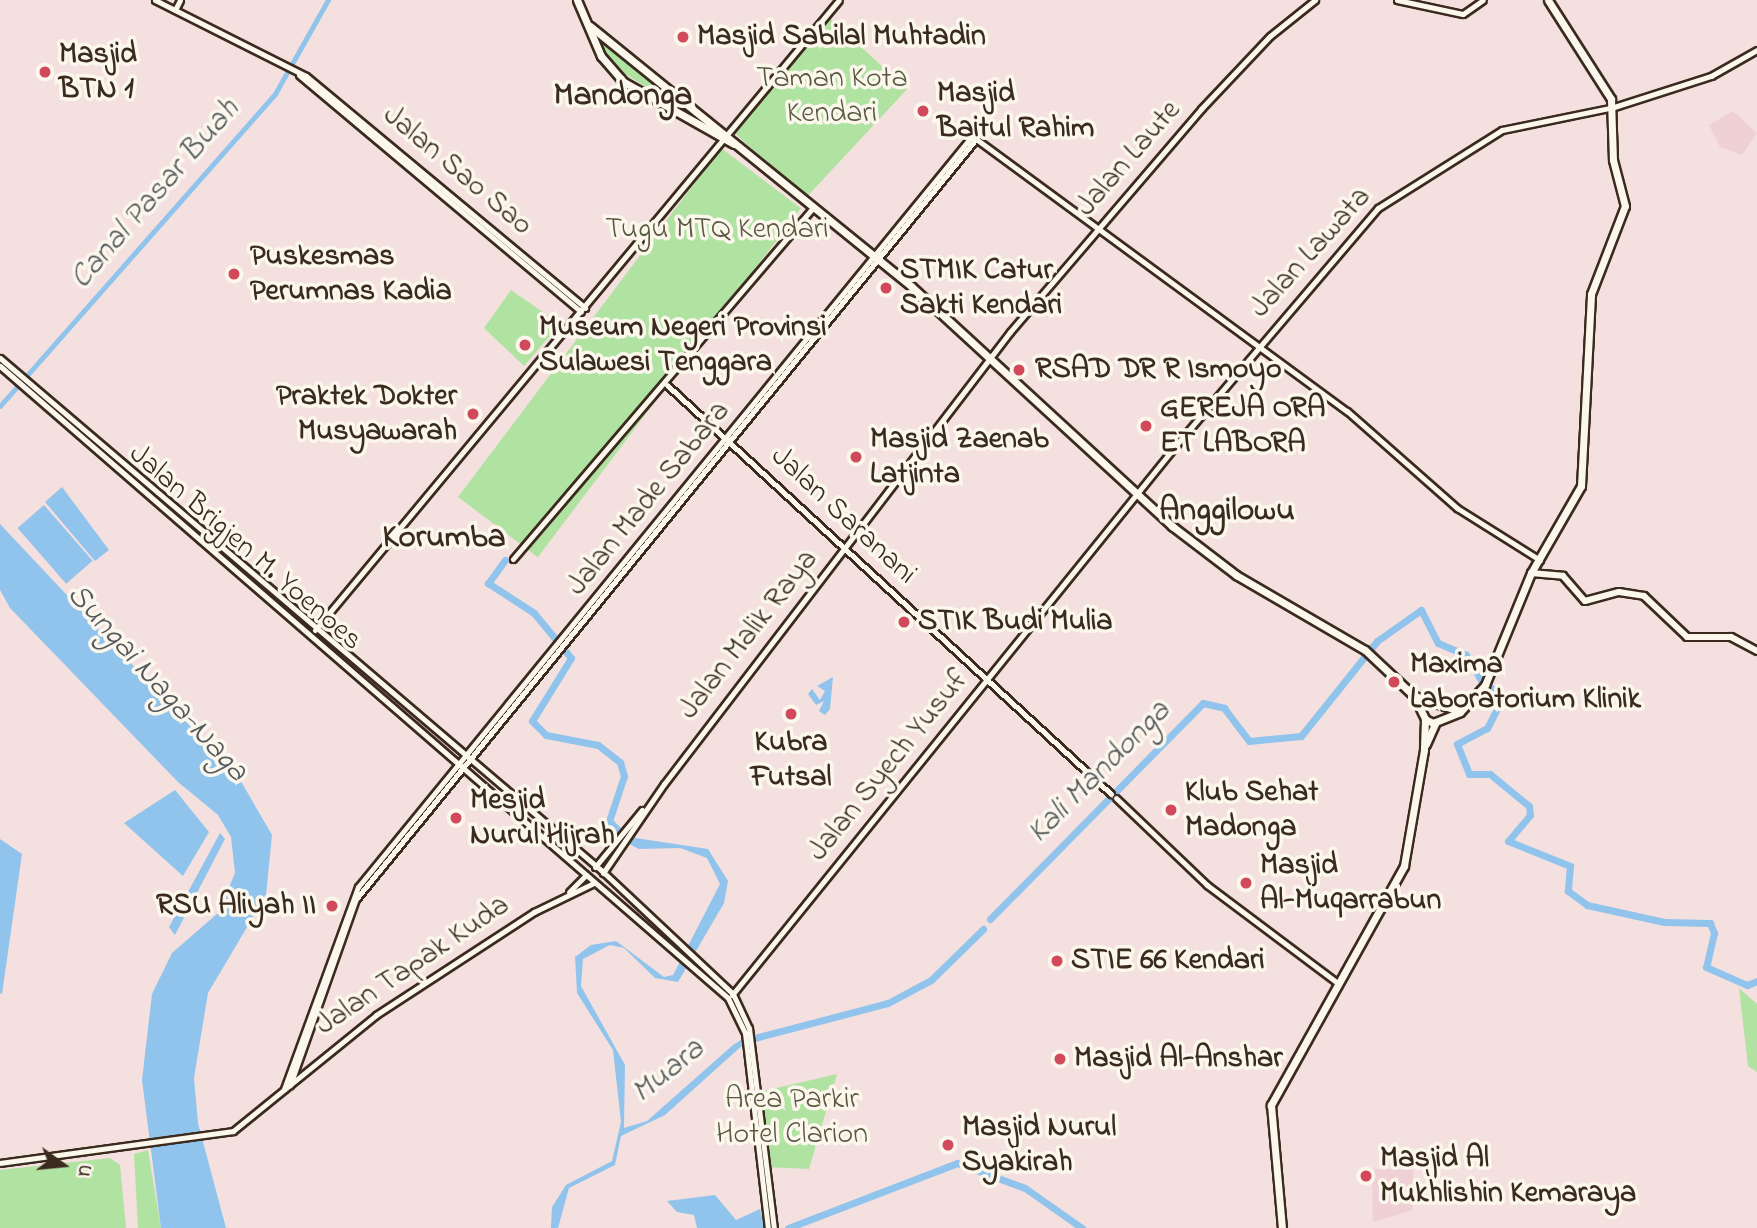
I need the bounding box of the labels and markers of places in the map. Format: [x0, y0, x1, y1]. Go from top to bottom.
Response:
place label: Masjid Sabilal Muhtadin [697, 19, 986, 55]
marker: Masjid Sabilal Muhtadin [675, 29, 691, 45]
place label: Masjid BTN 1 [59, 37, 137, 107]
marker: Masjid BTN 1 [37, 64, 53, 80]
place label: Masjid Baitul Rahim [937, 76, 1094, 146]
marker: Masjid Baitul Rahim [915, 103, 931, 119]
place label: Puskesmas Perumnas Kadia [250, 239, 452, 310]
place label: STMIK Catur Sakti Kendari [900, 253, 1062, 324]
marker: Puskesmas Perumnas Kadia [224, 264, 244, 284]
marker: STMIK Catur Sakti Kendari [878, 280, 894, 296]
place label: Museum Negeri Provinsi Sulawesi Tenggara [539, 310, 827, 380]
marker: Museum Negeri Provinsi Sulawesi Tenggara [517, 337, 533, 353]
place label: RSAD DR R Ismoyo [1035, 352, 1282, 388]
marker: RSAD DR R Ismoyo [1009, 360, 1029, 380]
place label: Praktek Dokter Musyawarah [276, 379, 457, 449]
place label: GEREJA ORA ET LABORA [1160, 391, 1325, 462]
marker: Praktek Dokter Musyawarah [463, 404, 483, 424]
marker: GEREJA ORA ET LABORA [1138, 418, 1154, 434]
place label: Masjid Zaenab Latjinta [870, 422, 1049, 492]
marker: Masjid Zaenab Latjinta [848, 449, 864, 465]
place label: STIK Budi Mulia [918, 604, 1112, 640]
marker: STIK Budi Mulia [896, 614, 912, 630]
place label: Maxima Laboratorium Klinik [1410, 647, 1641, 718]
marker: Maxima Laboratorium Klinik [1384, 672, 1404, 692]
marker: Kubra Futsal [783, 706, 799, 722]
place label: Kubra Futsal [751, 725, 831, 796]
place label: Klub Sehat Madonga [1185, 775, 1318, 846]
place label: Mesjid Nurul Hijrah [470, 783, 615, 854]
marker: Klub Sehat Madonga [1163, 802, 1179, 818]
marker: Mesjid Nurul Hijrah [448, 810, 464, 826]
place label: Masjid Al-Muqarrabun [1260, 848, 1441, 918]
marker: Masjid Al-Muqarrabun [1238, 875, 1254, 891]
place label: RSU Aliyah II [156, 888, 316, 924]
marker: RSU Aliyah II [322, 896, 342, 916]
place label: STIE 66 Kendari [1071, 943, 1265, 979]
marker: STIE 66 Kendari [1049, 953, 1065, 969]
place label: Masjid Al-Anshar [1074, 1041, 1282, 1077]
marker: Masjid Al-Anshar [1052, 1051, 1068, 1067]
place label: Masjid Nurul Syakirah [962, 1110, 1116, 1180]
marker: Masjid Nurul Syakirah [940, 1137, 956, 1153]
place label: Masjid Al Mukhlishin Kemaraya [1380, 1141, 1636, 1212]
marker: Masjid Al Mukhlishin Kemaraya [1358, 1168, 1374, 1184]

